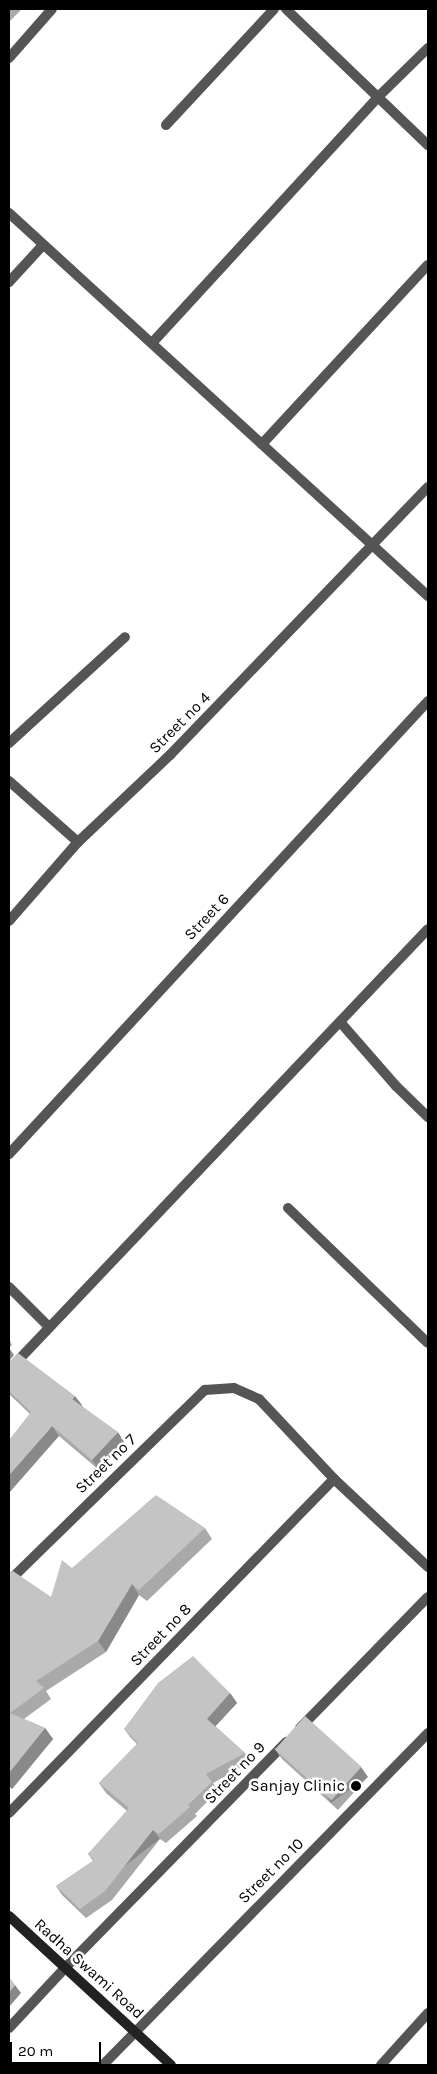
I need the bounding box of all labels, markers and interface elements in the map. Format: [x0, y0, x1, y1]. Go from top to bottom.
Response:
street label: Street no 4 [145, 688, 215, 758]
street label: Street 6 [181, 890, 233, 944]
street label: Street no 7 [71, 1430, 141, 1498]
street label: Street no 8 [126, 1600, 196, 1670]
street label: Street no 9 [201, 1738, 269, 1808]
place label: Sanjay Clinic [250, 1776, 345, 1796]
marker: Sanjay Clinic [349, 1779, 363, 1793]
street label: Street no 10 [234, 1834, 308, 1908]
street label: Radha Swami Road [30, 1915, 148, 2023]
scale bar [12, 2032, 104, 2064]
text: 20 m [18, 2042, 53, 2060]

